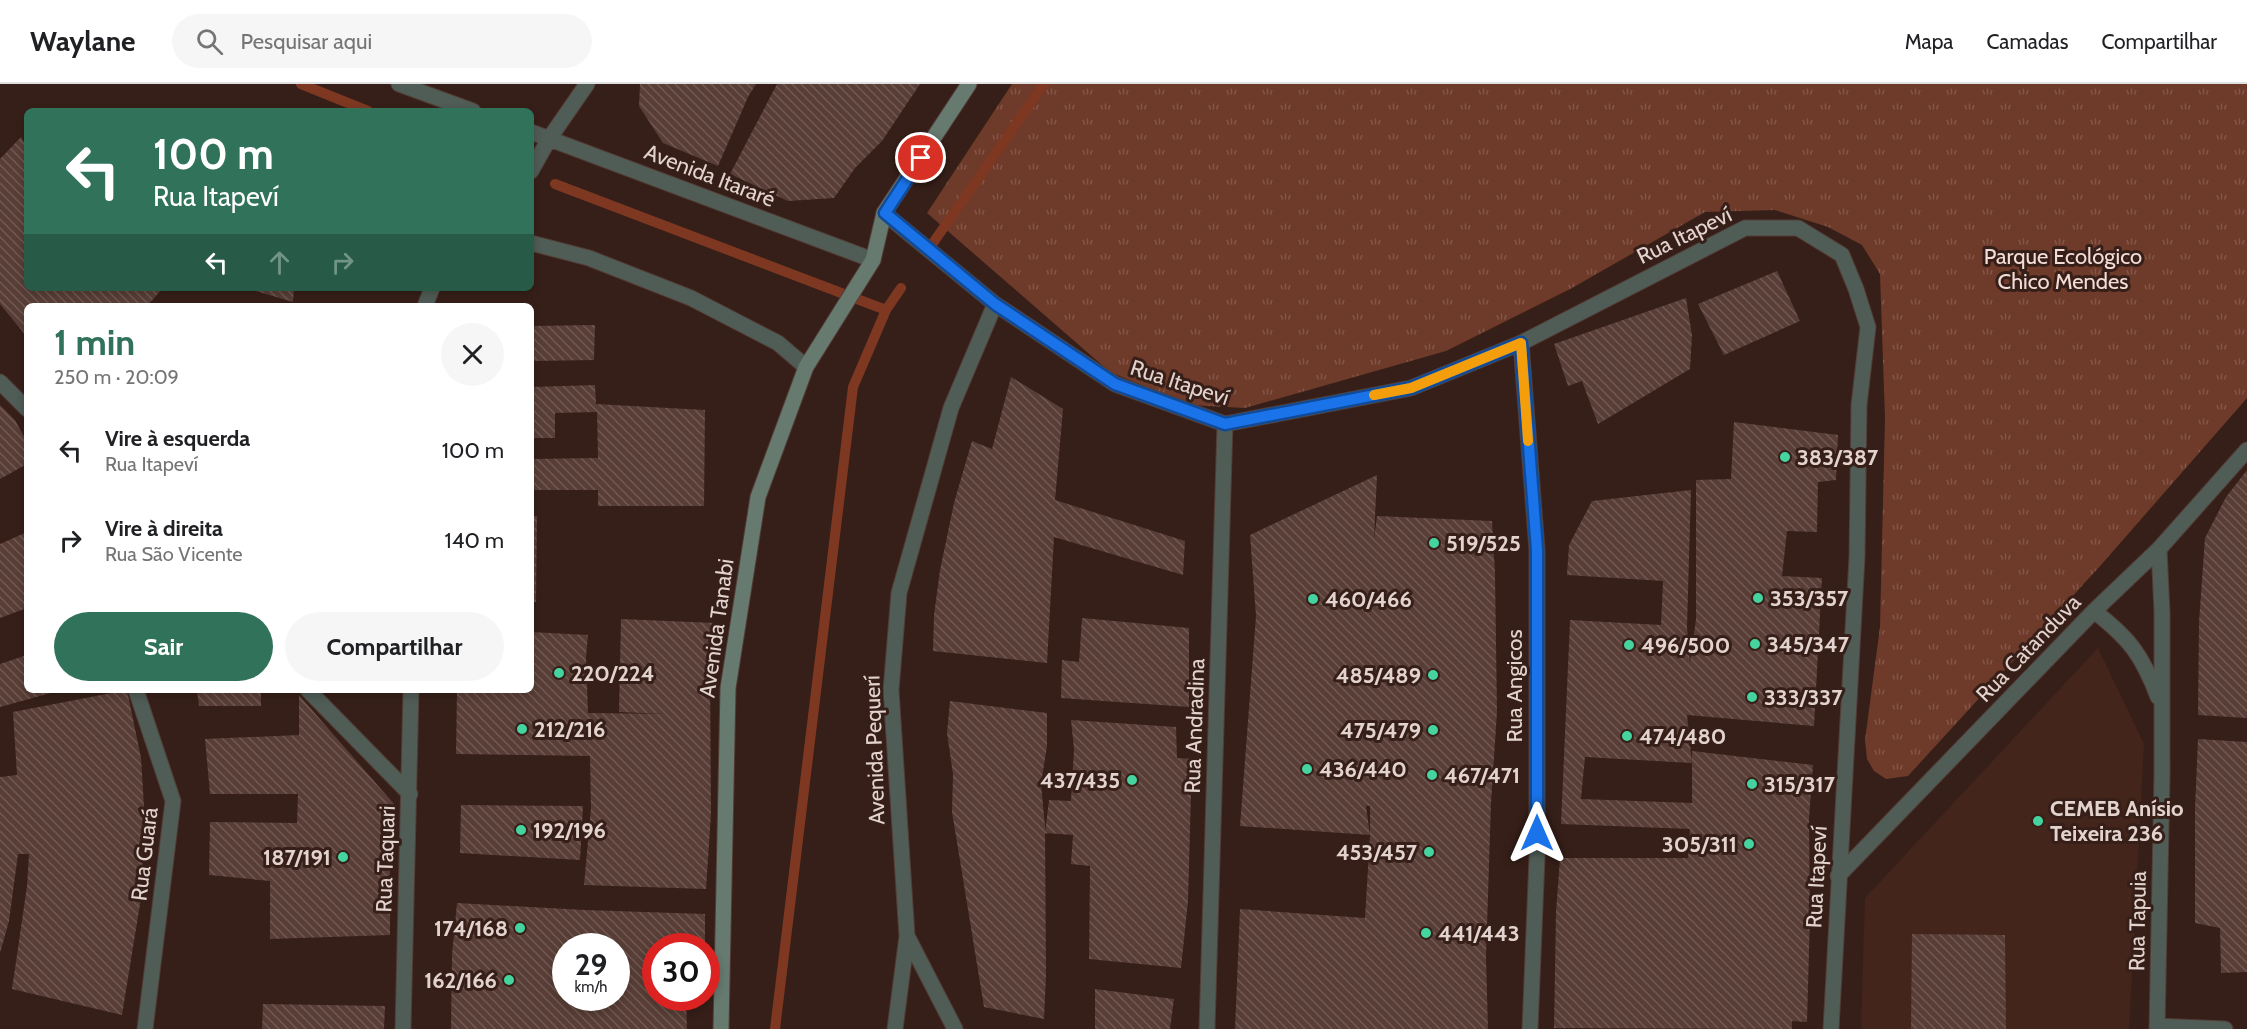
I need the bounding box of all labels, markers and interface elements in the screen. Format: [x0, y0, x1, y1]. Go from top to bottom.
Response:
search box [172, 14, 592, 68]
text: Waylane [30, 24, 136, 58]
icon: search [193, 25, 226, 58]
text: Pesquisar aqui [241, 28, 372, 55]
text: Mapa [1905, 29, 1953, 54]
text: Camadas [1986, 29, 2068, 54]
text: Compartilhar [2101, 29, 2217, 54]
text: 100 m [153, 128, 274, 180]
icon: left [54, 132, 132, 210]
pin [895, 132, 946, 183]
street label: Avenida Itararé [641, 138, 779, 213]
icon: arrive [904, 141, 937, 174]
text: Rua Itapeví [153, 180, 279, 213]
street label: Rua Itapeví [1632, 201, 1736, 270]
park label: Parque Ecológico Chico Mendes [1984, 243, 2142, 295]
icon: left [200, 246, 233, 279]
icon: ahead [263, 246, 296, 279]
icon: right [326, 246, 359, 279]
text: 1 min [54, 320, 135, 364]
button: close [441, 323, 504, 386]
street label: Rua Itapeví [1127, 354, 1233, 411]
text: 250 m · 20:09 [54, 365, 179, 389]
text: Vire à esquerda [105, 425, 250, 452]
icon: left [54, 434, 87, 467]
text: 100 m [442, 437, 504, 464]
place label: 383/387 [1797, 444, 1879, 471]
marker: 383/387 [1778, 450, 1792, 464]
text: Rua Itapeví [105, 452, 198, 476]
text: Vire à direita [105, 515, 223, 542]
icon: right [54, 524, 87, 557]
text: 140 m [445, 527, 504, 554]
place label: 519/525 [1446, 530, 1521, 557]
marker: 519/525 [1427, 536, 1441, 550]
text: Rua São Vicente [105, 542, 243, 566]
street label: Avenida Tanabi [693, 557, 740, 699]
place label: 353/357 [1770, 585, 1849, 612]
place label: 460/466 [1325, 586, 1412, 613]
street label: Rua Catanduva [1970, 589, 2087, 708]
marker: 353/357 [1751, 591, 1765, 605]
marker: 460/466 [1306, 592, 1320, 606]
button: Sair [54, 612, 273, 681]
button: Compartilhar [285, 612, 504, 681]
street label: Rua Angicos [1501, 630, 1528, 742]
place label: 345/347 [1767, 631, 1850, 658]
place label: 496/500 [1641, 632, 1730, 659]
marker: 345/347 [1748, 637, 1762, 651]
marker: 496/500 [1622, 638, 1636, 652]
street label: Rua Andradina [1179, 658, 1210, 794]
place label: 220/224 [571, 660, 654, 687]
place label: 485/489 [1336, 662, 1421, 689]
marker: 220/224 [552, 666, 566, 680]
marker: 485/489 [1426, 668, 1440, 682]
street label: Avenida Pequerí [858, 674, 891, 825]
place label: 333/337 [1764, 684, 1843, 711]
marker: 333/337 [1745, 690, 1759, 704]
place label: 212/216 [534, 716, 605, 743]
place label: 475/479 [1340, 717, 1421, 744]
marker: 212/216 [515, 722, 529, 736]
marker: 475/479 [1426, 723, 1440, 737]
place label: 474/480 [1639, 723, 1726, 750]
marker: 474/480 [1620, 729, 1634, 743]
place label: 436/440 [1319, 756, 1407, 783]
marker: 436/440 [1300, 762, 1314, 776]
place label: 467/471 [1444, 762, 1520, 789]
place label: 437/435 [1040, 767, 1120, 794]
marker: 467/471 [1425, 768, 1439, 782]
place label: 315/317 [1764, 771, 1836, 798]
marker: 437/435 [1125, 773, 1139, 787]
marker: 315/317 [1745, 777, 1759, 791]
place label: CEMEB Anísio Teixeira 236 [2050, 795, 2184, 847]
position arrow [1505, 801, 1569, 865]
street label: Rua Guará [125, 805, 164, 902]
street label: Rua Taquari [370, 805, 401, 913]
marker: CEMEB Anísio Teixeira 236 [2031, 814, 2045, 828]
place label: 192/196 [533, 817, 606, 844]
marker: 192/196 [514, 823, 528, 837]
street label: Rua Itapeví [1800, 825, 1833, 929]
place label: 305/311 [1662, 831, 1737, 858]
marker: 305/311 [1742, 837, 1756, 851]
place label: 453/457 [1336, 839, 1418, 866]
place label: 187/191 [263, 844, 331, 871]
marker: 453/457 [1422, 845, 1436, 859]
marker: 187/191 [336, 850, 350, 864]
street label: Rua Tapuia [2123, 870, 2152, 971]
place label: 174/168 [434, 915, 508, 942]
place label: 441/443 [1438, 920, 1520, 947]
marker: 174/168 [513, 921, 527, 935]
marker: 441/443 [1419, 926, 1433, 940]
speed limit sign: 30 [642, 933, 720, 1011]
text: 29 [575, 946, 607, 983]
place label: 162/166 [424, 967, 497, 994]
marker: 162/166 [502, 973, 516, 987]
text: km/h [575, 978, 607, 996]

